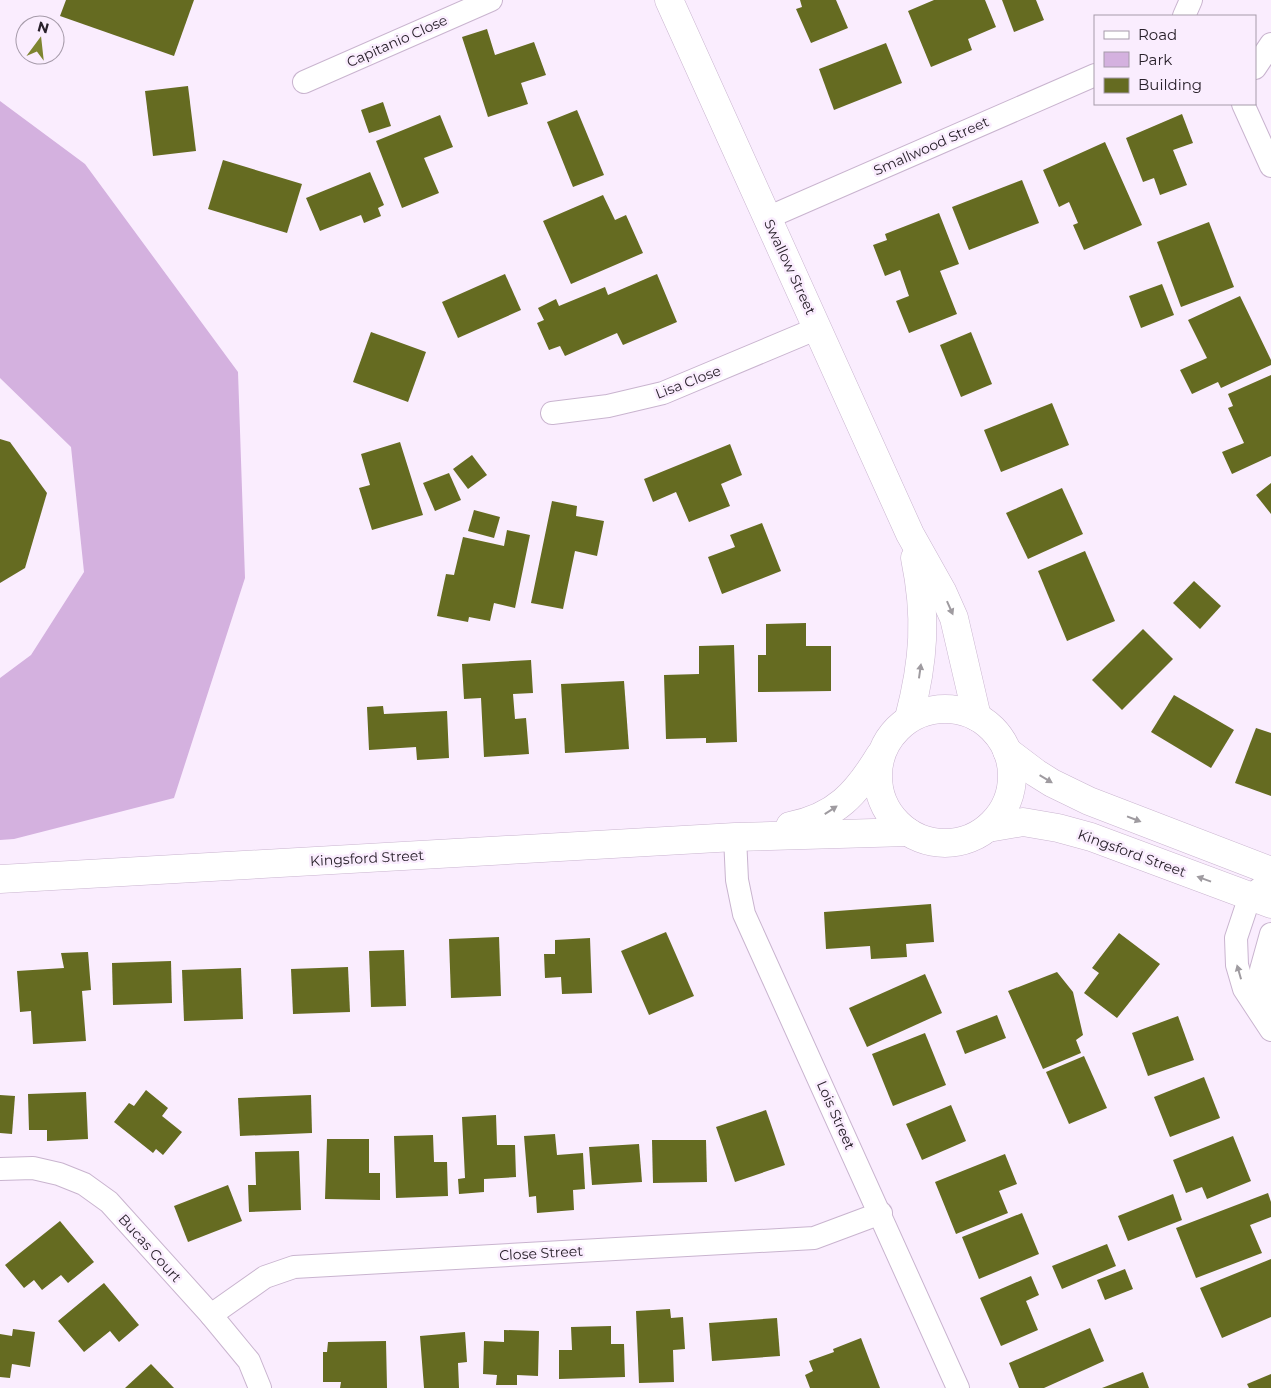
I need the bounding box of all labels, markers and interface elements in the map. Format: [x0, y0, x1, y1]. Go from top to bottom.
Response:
street label: Capitanio Close [344, 11, 450, 71]
north arrow [15, 15, 65, 65]
legend [1094, 15, 1256, 105]
text: N [36, 17, 51, 38]
text: Road [1138, 25, 1177, 44]
text: Park [1138, 50, 1172, 69]
text: Building [1138, 75, 1202, 94]
street label: Smallwood Street [871, 112, 992, 180]
street label: Swallow Street [760, 216, 820, 318]
street label: Lisa Close [653, 361, 723, 403]
one-way arrow [946, 601, 954, 615]
one-way arrow [916, 663, 924, 679]
one-way arrow [1039, 775, 1053, 784]
one-way arrow [825, 805, 838, 815]
one-way arrow [1127, 816, 1142, 823]
street label: Kingsford Street [1075, 825, 1189, 881]
street label: Kingsford Street [310, 846, 425, 870]
one-way arrow [1197, 875, 1212, 882]
one-way arrow [1235, 964, 1243, 979]
street label: Lois Street [813, 1078, 859, 1153]
street label: Bucas Court [115, 1210, 186, 1286]
street label: Close Street [499, 1242, 584, 1264]

